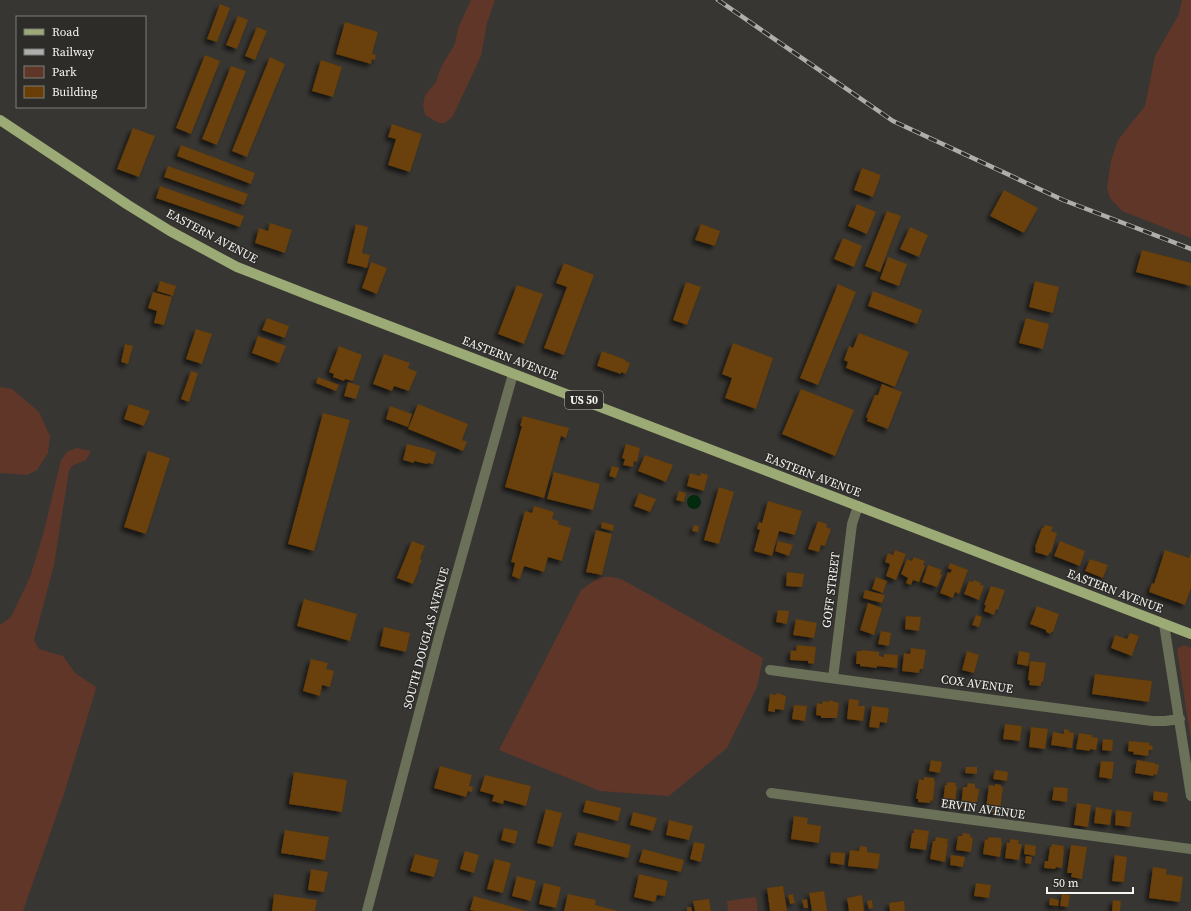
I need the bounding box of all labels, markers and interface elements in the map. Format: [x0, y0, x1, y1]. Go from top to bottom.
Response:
legend [16, 16, 146, 108]
text: Road [52, 24, 79, 40]
text: Railway [52, 44, 95, 60]
text: Park [52, 64, 77, 80]
text: Building [52, 84, 97, 100]
street label: EASTERN AVENUE [163, 205, 261, 267]
street label: EASTERN AVENUE [460, 332, 560, 384]
road number: US 50 [565, 391, 603, 409]
street label: EASTERN AVENUE [763, 449, 863, 501]
street label: GOFF STREET [818, 551, 844, 629]
street label: SOUTH DOUGLAS AVENUE [399, 565, 453, 711]
street label: EASTERN AVENUE [1065, 565, 1165, 617]
street label: COX AVENUE [940, 671, 1014, 697]
street label: ERVIN AVENUE [940, 795, 1026, 823]
scale bar [1047, 869, 1133, 895]
text: 50 m [1053, 875, 1079, 891]

